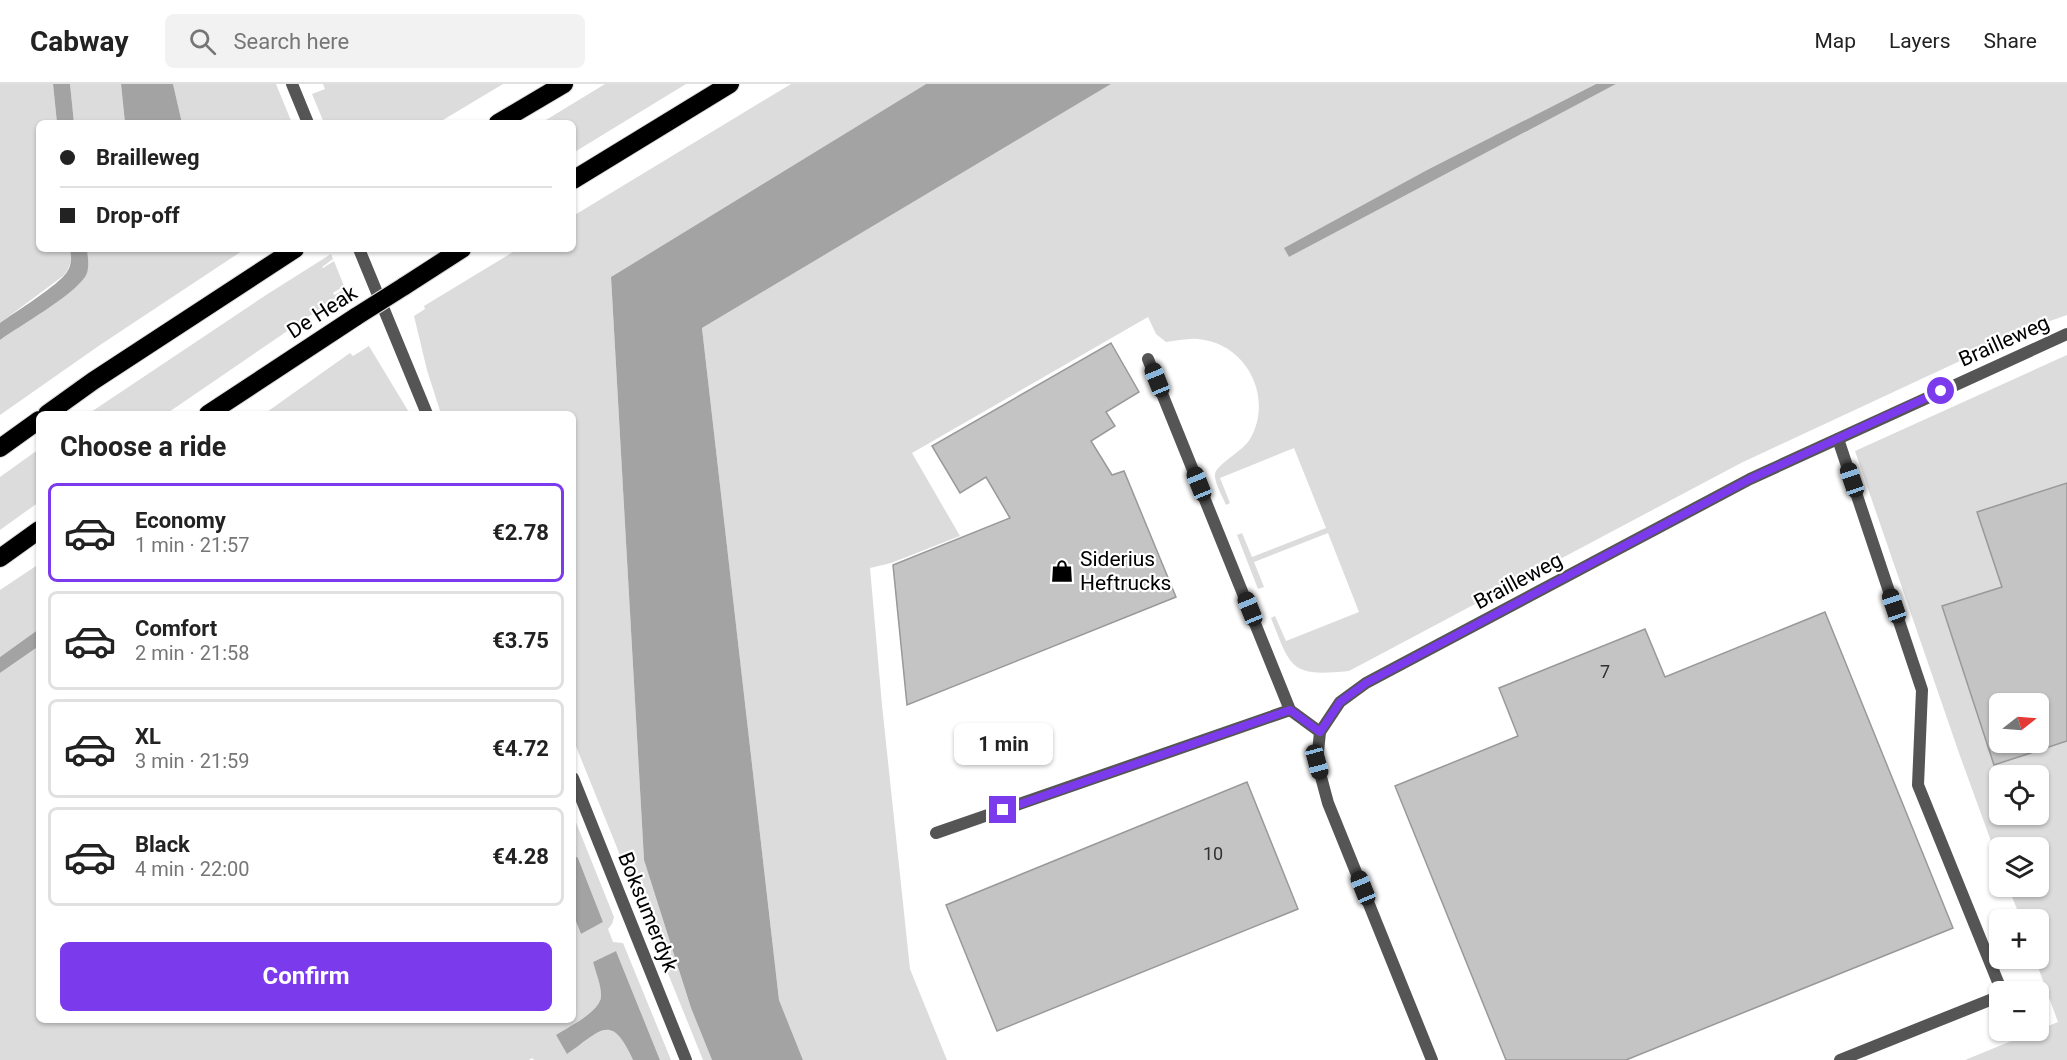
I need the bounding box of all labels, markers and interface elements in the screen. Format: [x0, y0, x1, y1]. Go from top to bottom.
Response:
search box [165, 14, 585, 68]
text: Cabway [30, 25, 129, 58]
icon: search [186, 25, 219, 58]
text: Search here [234, 29, 349, 54]
text: Map [1814, 29, 1856, 53]
text: Layers [1889, 29, 1950, 53]
text: Share [1983, 29, 2037, 53]
text: Brailleweg [96, 145, 199, 170]
text: Drop-off [96, 203, 180, 228]
street label: De Heak [283, 280, 362, 343]
street label: Brailleweg [1955, 310, 2053, 372]
car [1142, 360, 1172, 400]
route start [1927, 377, 1954, 404]
text: Choose a ride [60, 431, 226, 463]
car [1838, 460, 1866, 500]
car [1184, 464, 1214, 504]
icon: car [63, 506, 117, 560]
text: Economy [135, 508, 226, 533]
text: €2.78 [492, 520, 549, 545]
text: 1 min · 21:57 [135, 533, 250, 557]
place label: Siderius Heftrucks [1080, 547, 1171, 595]
street label: Brailleweg [1470, 548, 1566, 614]
shop icon: Siderius Heftrucks [1049, 558, 1075, 584]
car [1880, 586, 1908, 626]
car [1235, 589, 1265, 629]
icon: car [63, 614, 117, 668]
text: Comfort [135, 616, 217, 641]
text: €3.75 [492, 628, 549, 653]
text: 2 min · 21:58 [135, 641, 250, 665]
house number: 7 [1600, 661, 1610, 682]
north arrow [1989, 693, 2049, 753]
map controls [1989, 693, 2049, 1041]
icon: car [63, 722, 117, 776]
callout: 1 min [954, 723, 1052, 765]
text: XL [135, 724, 161, 749]
text: 1 min [978, 732, 1029, 756]
text: €4.72 [492, 736, 549, 761]
car [1304, 742, 1330, 782]
text: 3 min · 21:59 [135, 749, 250, 773]
button: locate [1989, 765, 2049, 825]
route end [989, 796, 1016, 823]
icon: car [63, 830, 117, 884]
text: Black [135, 832, 190, 857]
button: layers [1989, 837, 2049, 897]
house number: 10 [1203, 843, 1223, 864]
text: €4.28 [492, 844, 549, 869]
street label: Boksumerdyk [613, 849, 683, 976]
text: 4 min · 22:00 [135, 857, 250, 881]
car [1348, 868, 1378, 908]
button: + [1989, 909, 2049, 969]
button: Confirm [60, 942, 552, 1011]
button: − [1989, 981, 2049, 1041]

